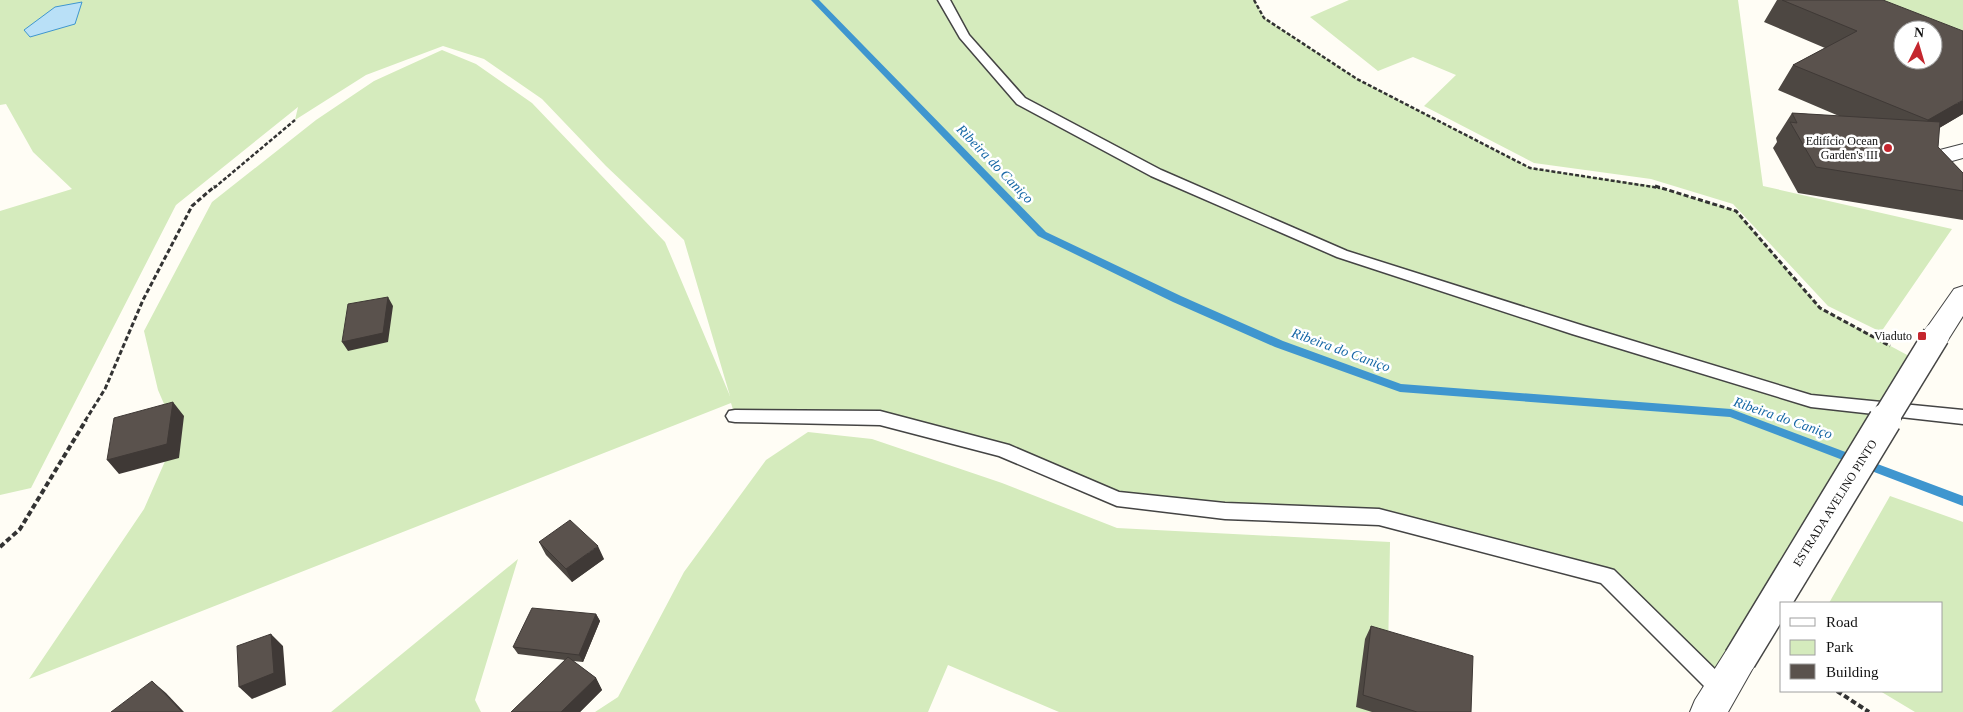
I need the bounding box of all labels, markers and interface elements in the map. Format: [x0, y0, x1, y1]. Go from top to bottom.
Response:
north arrow [1893, 20, 1943, 70]
text: N [1913, 25, 1925, 40]
water label: Ribeira do Caniço [953, 121, 1036, 206]
place label: Edifício Ocean Garden's III [1806, 134, 1878, 162]
marker: Edifício Ocean Garden's III [1882, 142, 1894, 154]
water label: Ribeira do Caniço [1289, 325, 1392, 375]
place label: Viaduto [1874, 329, 1912, 343]
marker: Viaduto [1916, 330, 1928, 342]
water label: Ribeira do Caniço [1731, 394, 1834, 442]
street label: ESTRADA AVELINO PINTO [1790, 437, 1880, 569]
legend [1780, 602, 1943, 692]
text: Road [1826, 614, 1858, 630]
text: Park [1826, 639, 1854, 655]
text: Building [1826, 664, 1879, 680]

